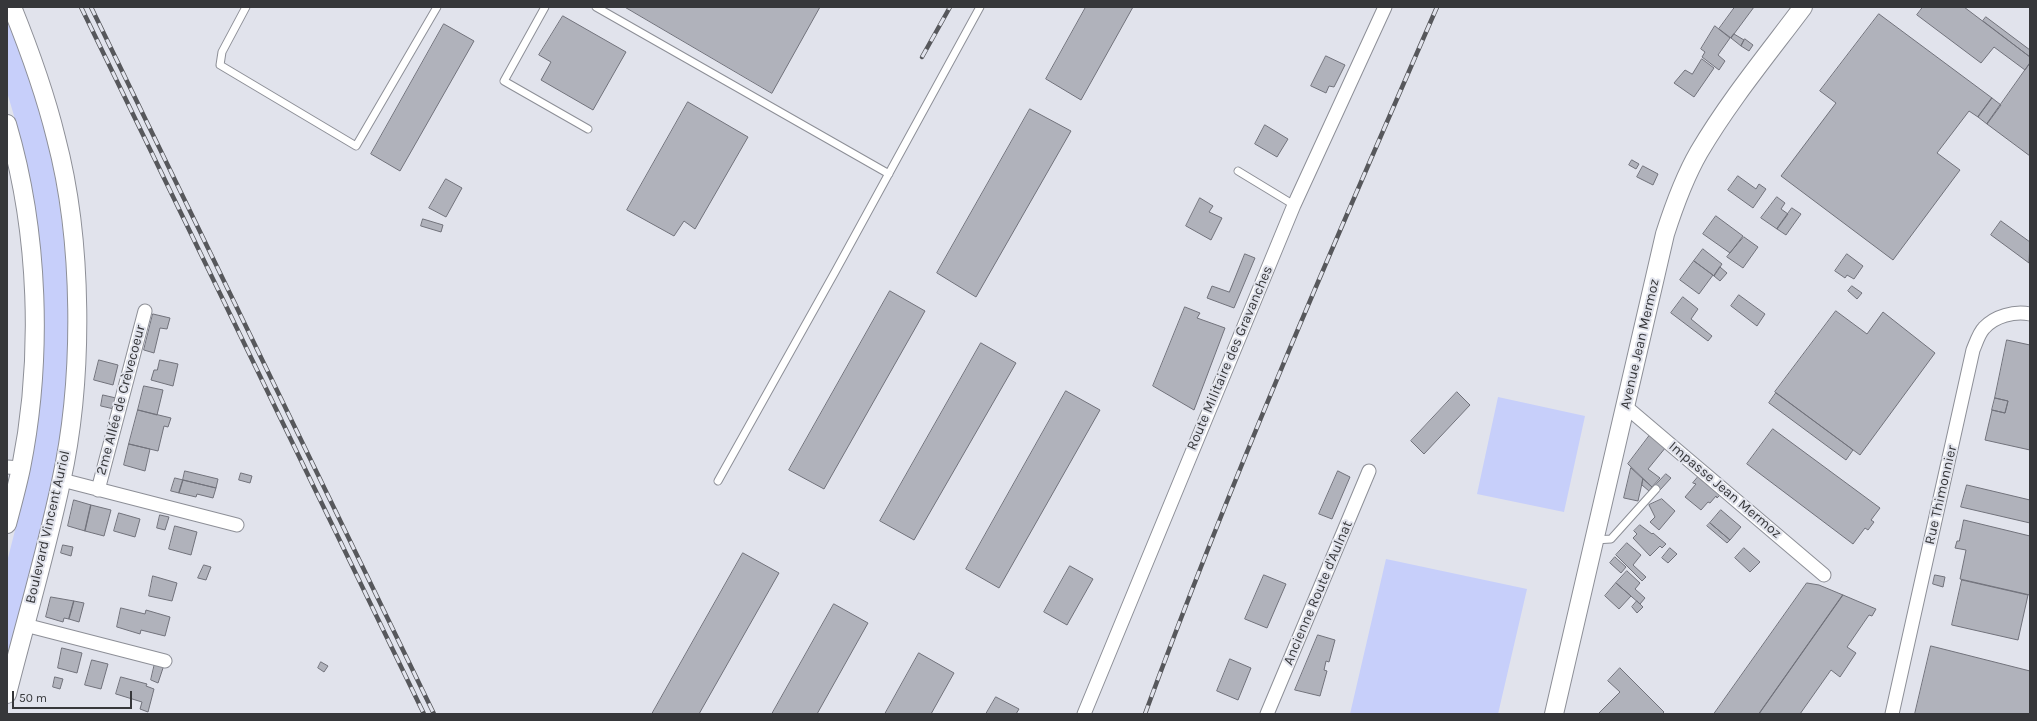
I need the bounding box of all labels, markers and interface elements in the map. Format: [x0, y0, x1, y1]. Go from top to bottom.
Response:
street label: Route Militaire des Gravanches [1183, 263, 1277, 453]
street label: Avenue Jean Mermoz [1617, 277, 1663, 411]
street label: 2me Allée de Crèvecoeur [93, 323, 149, 477]
street label: Impasse Jean Mermoz [1665, 438, 1785, 542]
street label: Rue Thimonnier [1921, 444, 1961, 546]
street label: Boulevard Vincent Auriol [22, 449, 74, 605]
street label: Ancienne Route d'Aulnat [1280, 518, 1356, 668]
scale bar [14, 683, 134, 709]
text: 50 m [19, 691, 47, 705]

